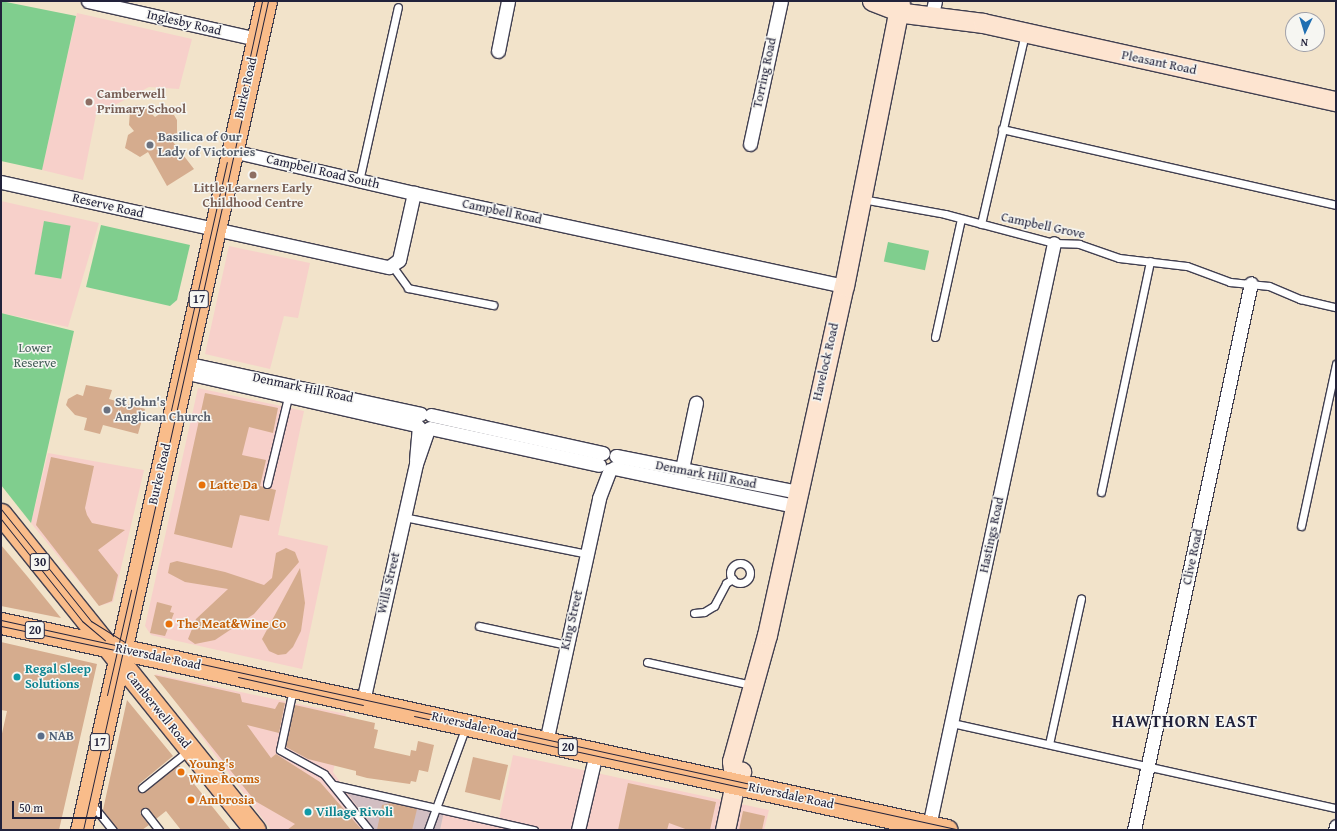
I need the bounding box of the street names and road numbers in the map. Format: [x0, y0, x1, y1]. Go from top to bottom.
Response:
street label: Inglesby Road [145, 7, 223, 39]
street label: Torring Road [750, 36, 780, 110]
street label: Pleasant Road [1120, 47, 1198, 79]
street label: Burke Road [231, 56, 261, 120]
street label: Campbell Road South [265, 151, 381, 193]
street label: Reserve Road [71, 190, 145, 222]
street label: Campbell Road [461, 196, 543, 228]
street label: Campbell Grove [1000, 210, 1086, 242]
road number: 17 [188, 289, 210, 309]
street label: Havelock Road [809, 322, 843, 402]
street label: Denmark Hill Road [251, 370, 355, 406]
street label: Burke Road [145, 442, 175, 506]
street label: Denmark Hill Road [654, 458, 758, 492]
street label: Hastings Road [976, 496, 1008, 574]
street label: Clive Road [1179, 528, 1207, 586]
street label: Wills Street [374, 551, 404, 615]
road number: 30 [29, 552, 51, 572]
street label: King Street [558, 589, 586, 651]
road number: 20 [24, 620, 46, 640]
street label: Riversdale Road [114, 640, 202, 674]
street label: Camberwell Road [122, 668, 194, 752]
street label: Riversdale Road [430, 709, 518, 743]
road number: 17 [89, 732, 111, 752]
road number: 20 [557, 737, 579, 757]
street label: Riversdale Road [747, 779, 835, 813]

